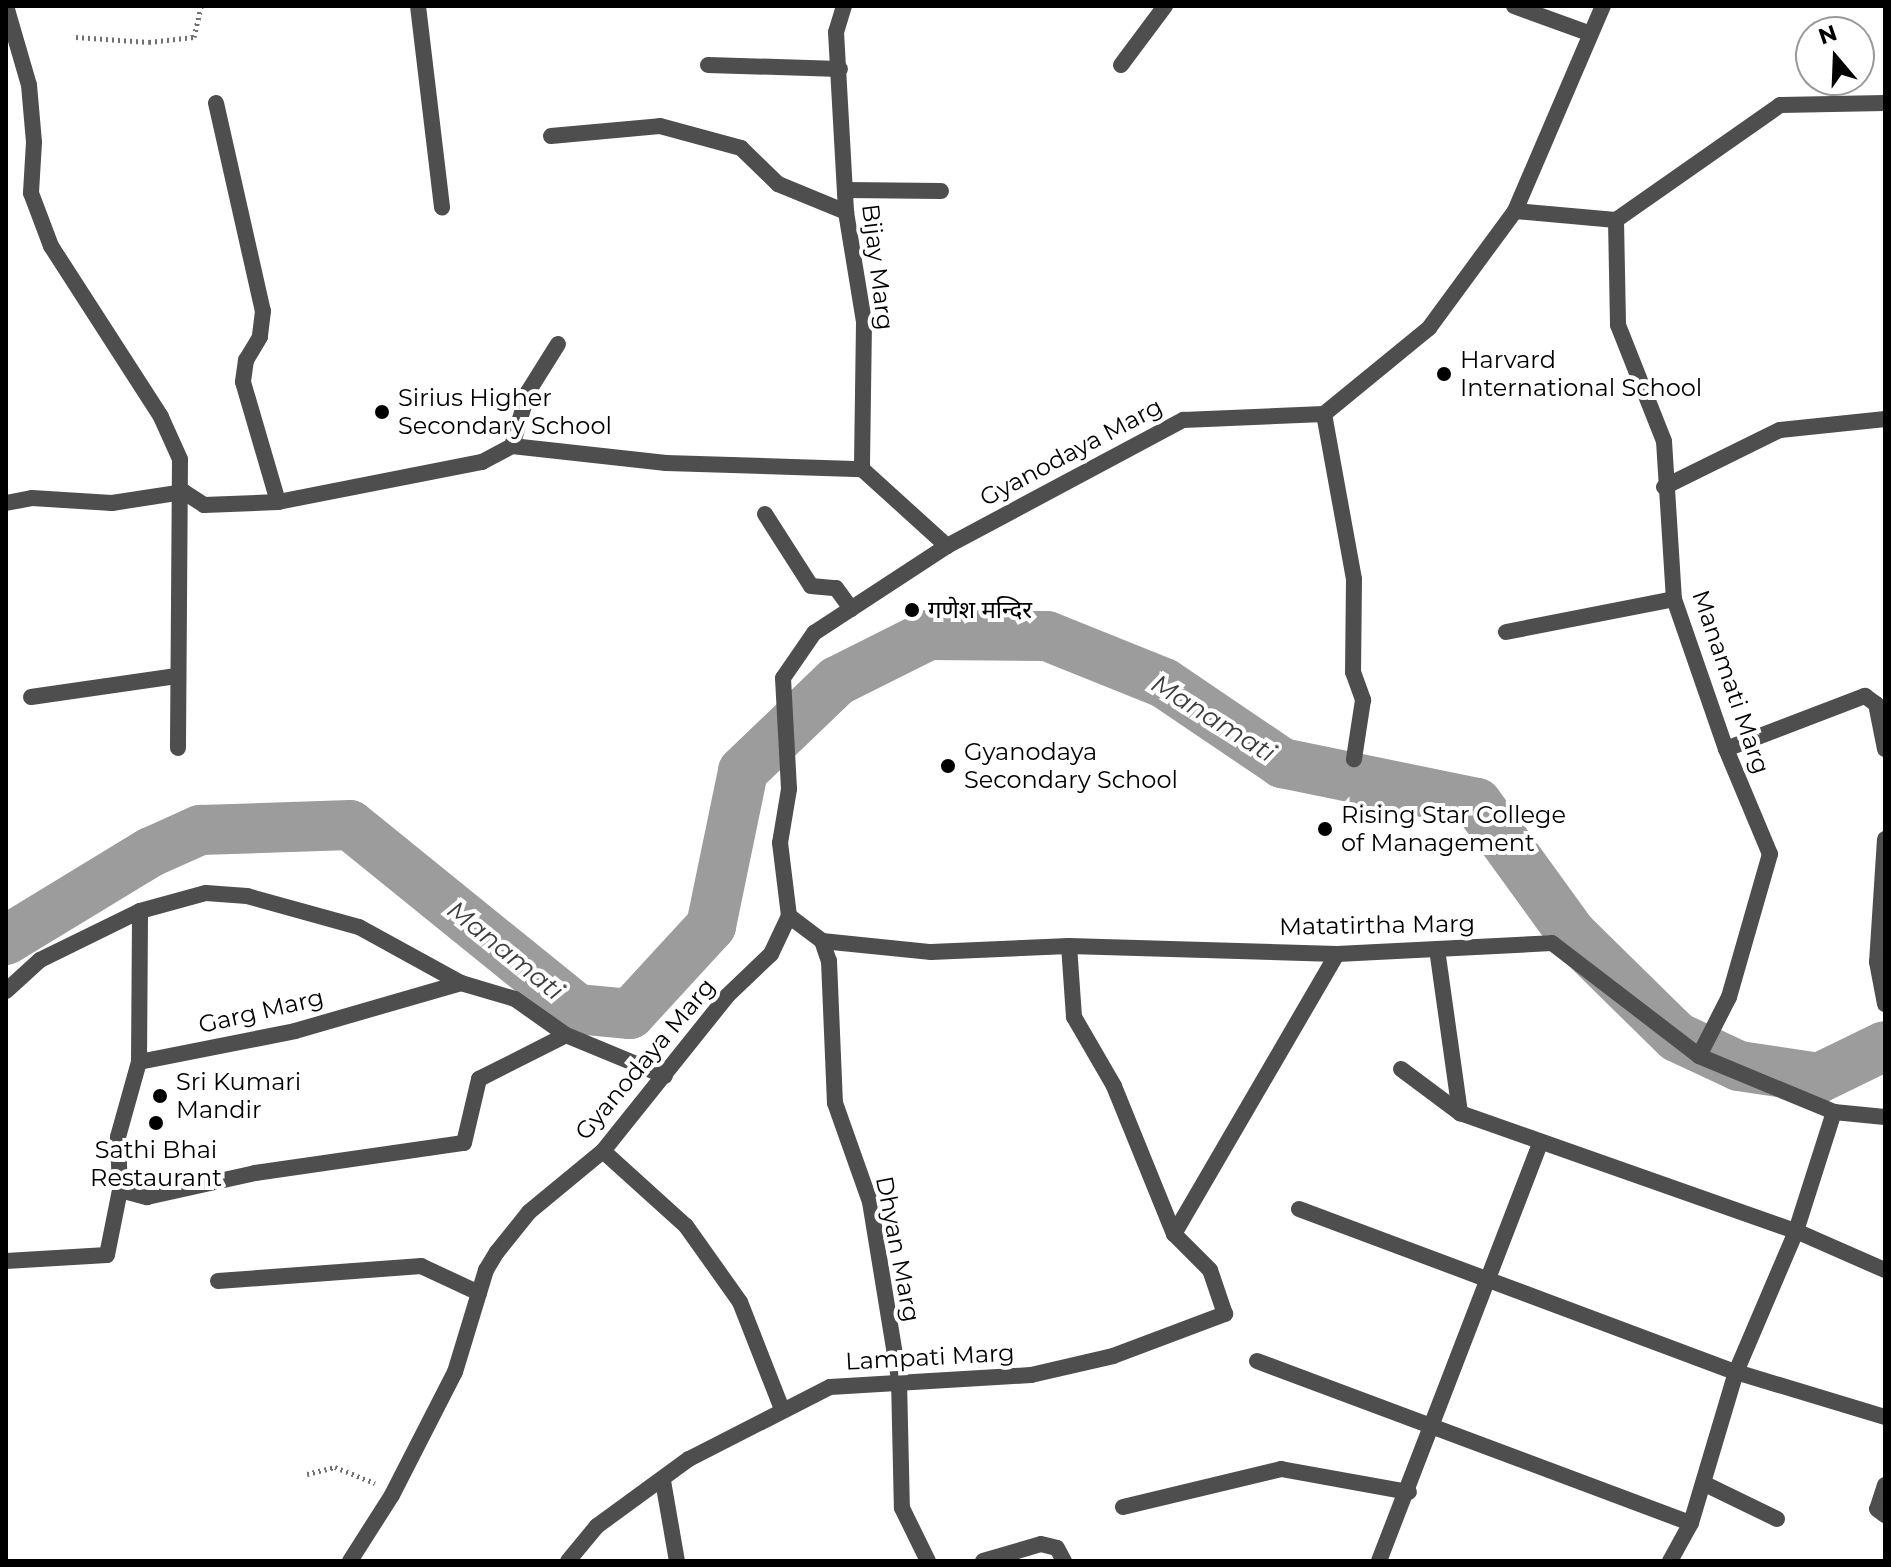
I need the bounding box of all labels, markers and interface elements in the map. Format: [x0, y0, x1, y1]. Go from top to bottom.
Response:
north arrow [1795, 16, 1875, 96]
text: N [1815, 19, 1840, 50]
street label: Bijay Marg [856, 202, 900, 332]
place label: Harvard International School [1460, 346, 1702, 402]
marker: Harvard International School [1435, 365, 1453, 383]
place label: Sirius Higher Secondary School [398, 384, 612, 440]
street label: Gyanodaya Marg [975, 392, 1167, 512]
marker: Sirius Higher Secondary School [373, 403, 391, 421]
street label: Manamati Marg [1686, 586, 1776, 778]
place label: गणेश मन्दिर [928, 596, 1032, 624]
marker: गणेश मन्दिर [903, 601, 921, 619]
water label: Manamati [1145, 669, 1281, 769]
place label: Gyanodaya Secondary School [964, 738, 1178, 794]
marker: Gyanodaya Secondary School [939, 757, 957, 775]
place label: Rising Star College of Management [1341, 801, 1566, 857]
marker: Rising Star College of Management [1316, 820, 1334, 838]
water label: Manamati [441, 895, 569, 1007]
street label: Matatirtha Marg [1279, 909, 1475, 941]
street label: Gyanodaya Marg [569, 972, 721, 1146]
street label: Garg Marg [196, 983, 326, 1039]
place label: Sri Kumari Mandir [176, 1068, 301, 1124]
marker: Sri Kumari Mandir [151, 1087, 169, 1105]
marker: Sathi Bhai Restaurant [147, 1114, 165, 1132]
place label: Sathi Bhai Restaurant [90, 1136, 222, 1192]
street label: Dhyan Marg [870, 1174, 926, 1324]
street label: Lampati Marg [845, 1338, 1015, 1376]

